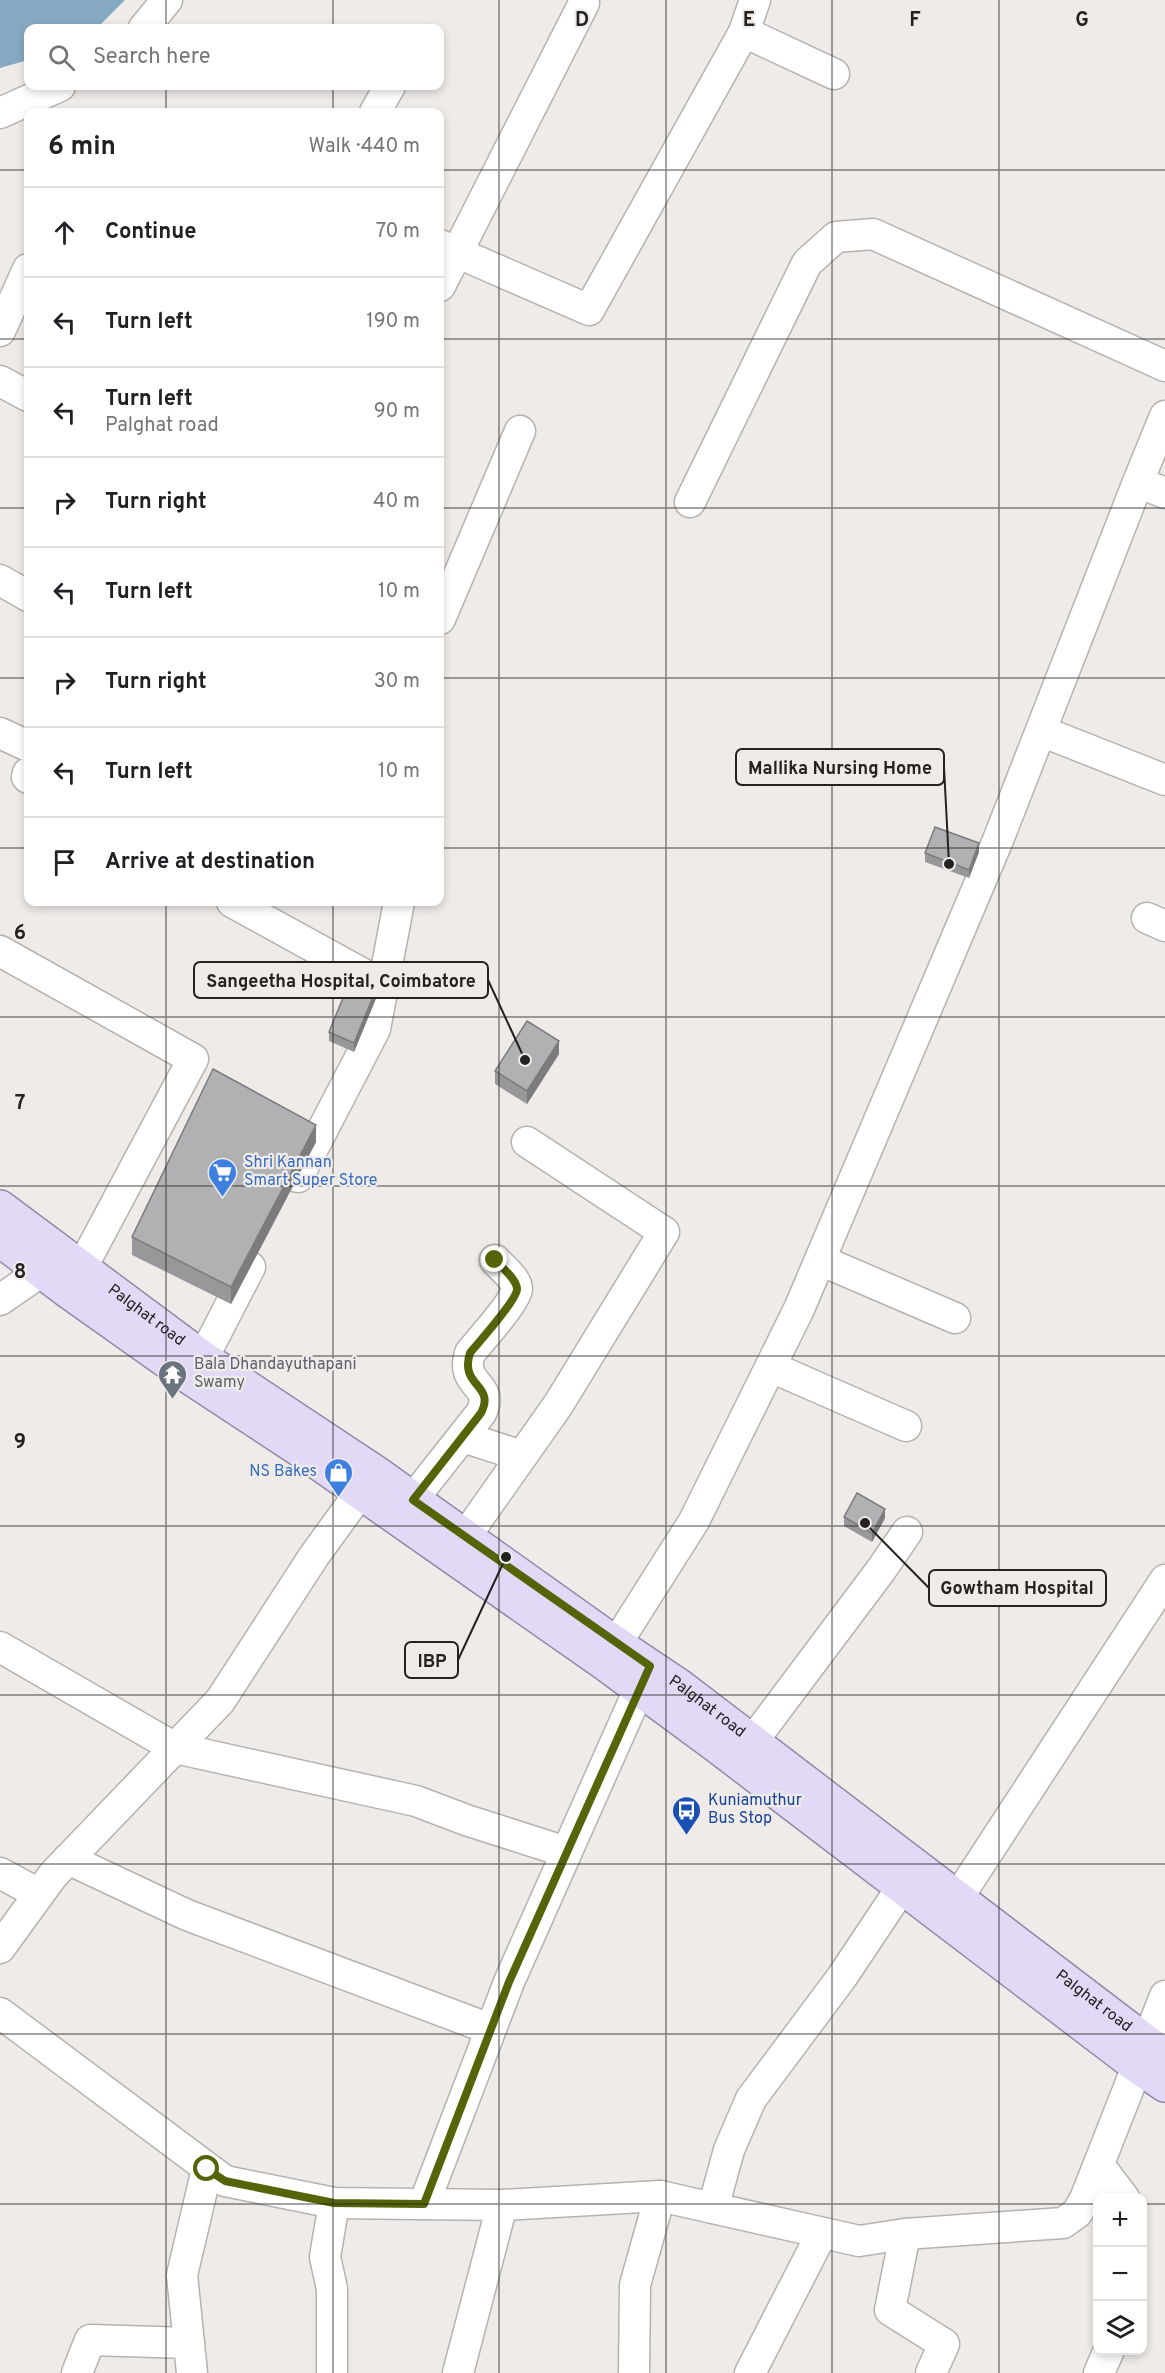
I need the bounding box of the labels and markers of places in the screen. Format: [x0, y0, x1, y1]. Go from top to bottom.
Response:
callout: Mallika Nursing Home [736, 749, 944, 785]
callout: Sangeetha Hospital, Coimbatore [194, 962, 488, 998]
place label: Shri Kannan Smart Super Store [244, 1153, 377, 1191]
supermarket icon: Shri Kannan Smart Super Store [207, 1156, 239, 1198]
place label: Bala Dhandayuthapani Swamy [194, 1355, 357, 1393]
temple icon: Bala Dhandayuthapani Swamy [157, 1358, 189, 1400]
shop icon: NS Bakes [322, 1456, 354, 1498]
place label: NS Bakes [249, 1462, 317, 1482]
callout: Gowtham Hospital [929, 1570, 1106, 1606]
callout: IBP [405, 1642, 458, 1678]
place label: Kuniamuthur Bus Stop [708, 1791, 802, 1829]
bus stop icon: Kuniamuthur Bus Stop [671, 1794, 703, 1836]

